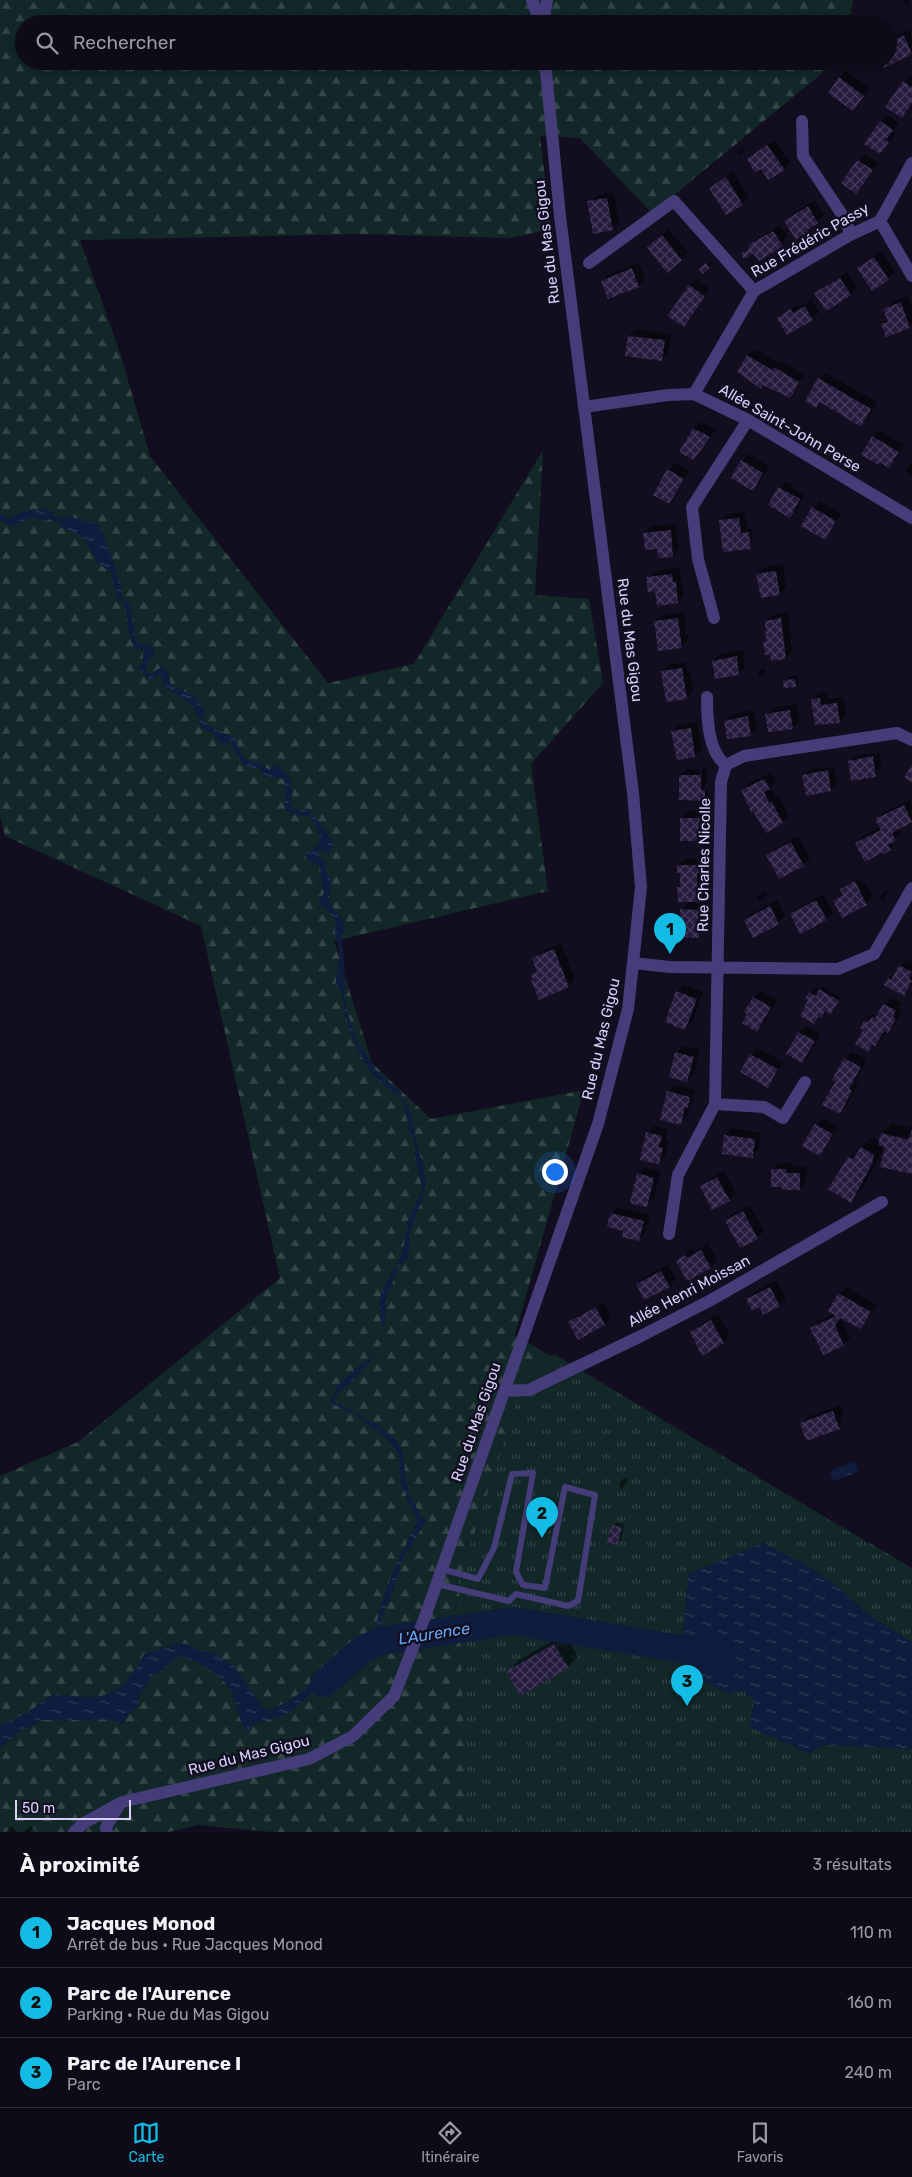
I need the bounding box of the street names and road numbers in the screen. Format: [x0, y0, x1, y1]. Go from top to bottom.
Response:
street label: Rue du Mas Gigou [530, 179, 564, 305]
street label: Rue Frédéric Passy [748, 199, 872, 281]
street label: Allée Saint-John Perse [716, 380, 864, 476]
street label: Rue du Mas Gigou [613, 577, 647, 703]
street label: Rue Charles Nicolle [694, 798, 714, 932]
street label: Rue du Mas Gigou [578, 976, 624, 1102]
street label: Allée Henri Moissan [625, 1251, 753, 1331]
street label: Rue du Mas Gigou [447, 1360, 505, 1484]
street label: Rue du Mas Gigou [186, 1731, 312, 1779]

